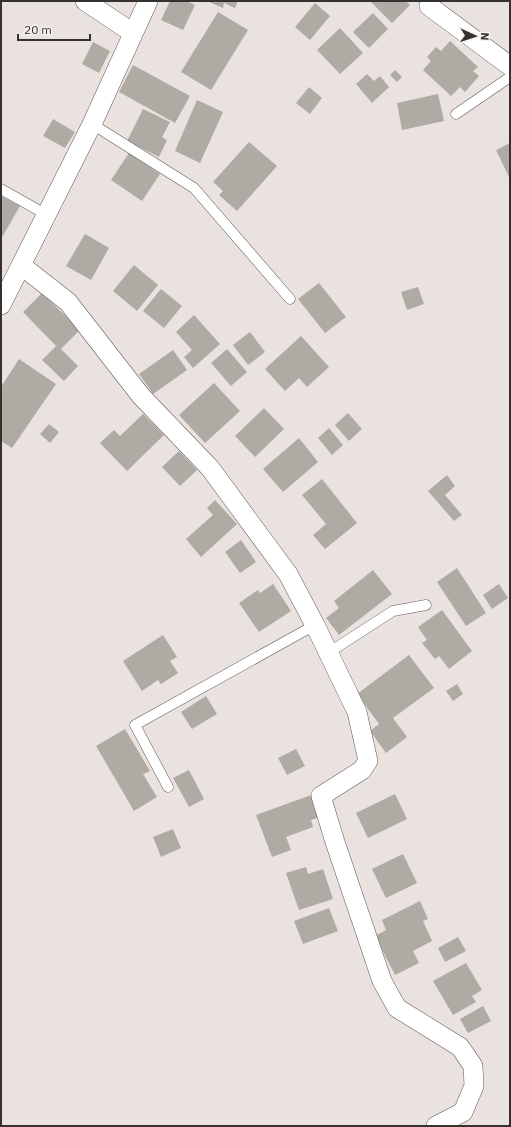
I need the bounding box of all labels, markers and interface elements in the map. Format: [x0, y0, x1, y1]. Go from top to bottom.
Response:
scale bar [18, 16, 90, 42]
north arrow [455, 16, 495, 56]
text: 20 m [24, 22, 52, 37]
text: N [478, 32, 492, 41]

